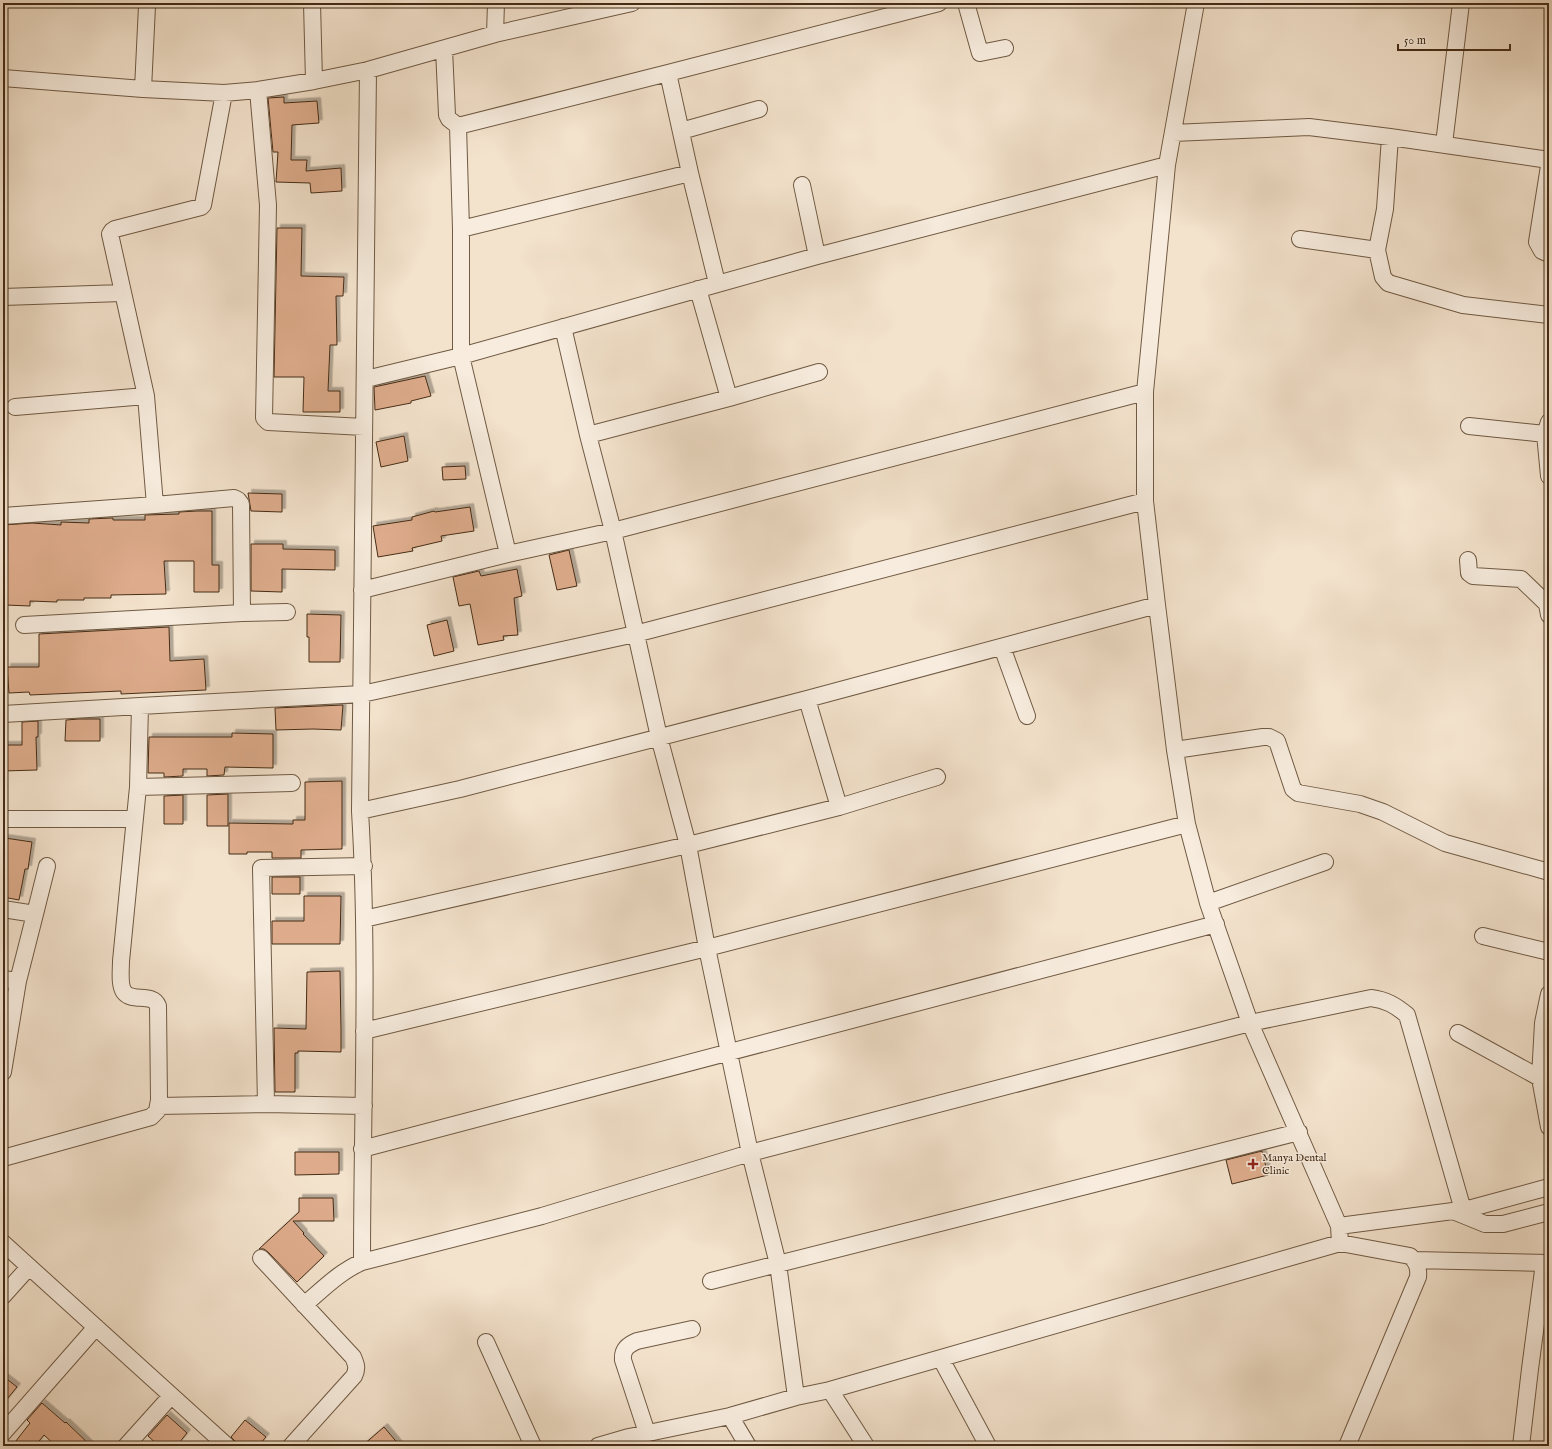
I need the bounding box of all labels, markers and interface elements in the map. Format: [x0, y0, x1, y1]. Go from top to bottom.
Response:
scale bar [1398, 26, 1510, 52]
text: 50 m [1404, 33, 1426, 48]
place label: Manya Dental Clinic [1262, 1151, 1327, 1178]
marker: Manya Dental Clinic [1247, 1158, 1259, 1170]

